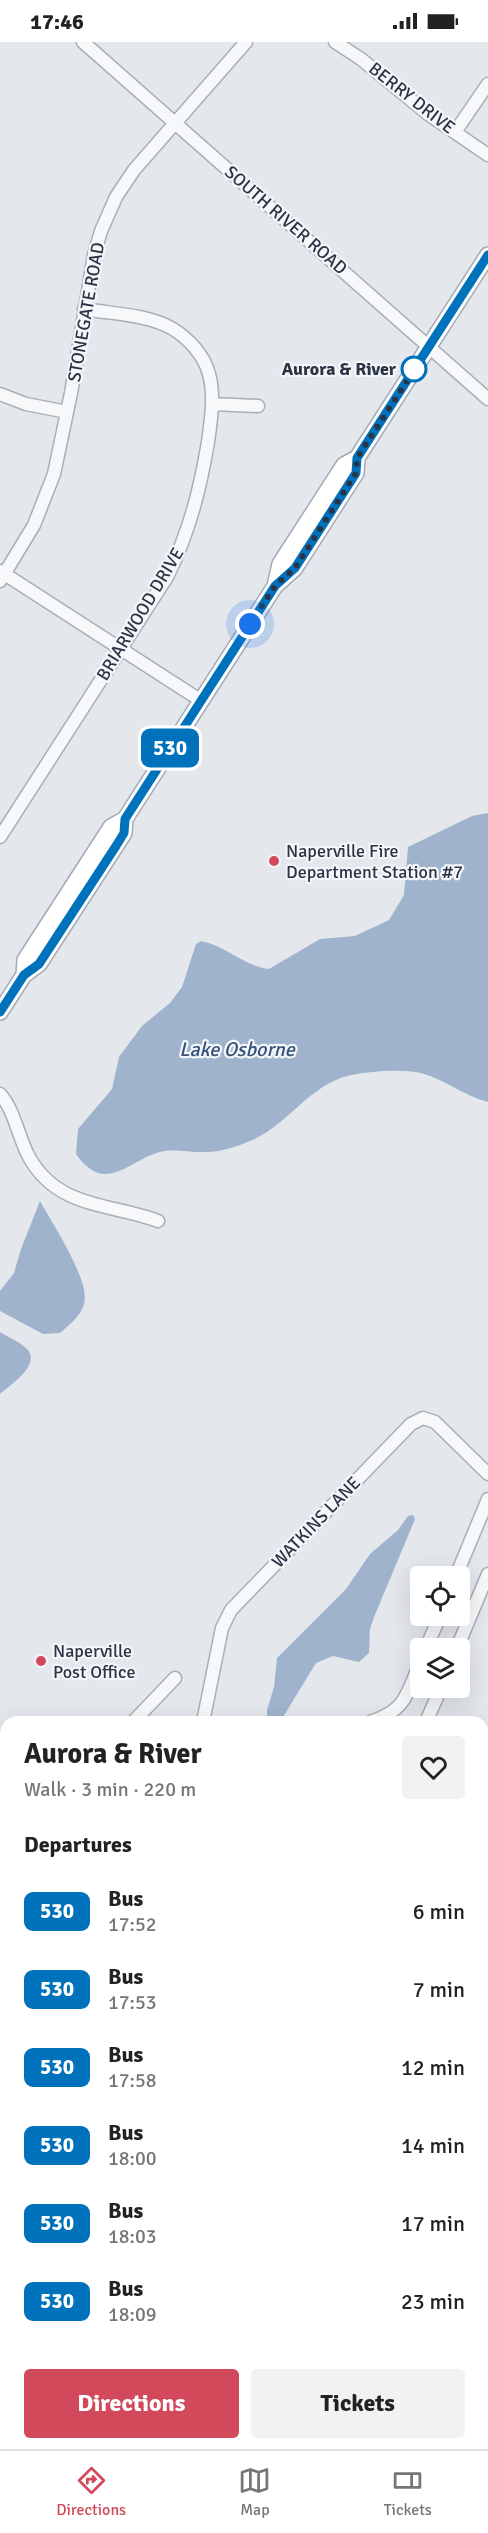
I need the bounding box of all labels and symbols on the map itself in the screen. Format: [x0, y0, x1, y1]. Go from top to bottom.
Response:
street label: BERRY DRIVE [364, 57, 460, 139]
street label: SOUTH RIVER ROAD [220, 161, 352, 279]
street label: STONEGATE ROAD [63, 240, 109, 384]
marker: Aurora & River [401, 356, 427, 382]
place label: Aurora & River [282, 358, 397, 380]
street label: BRIARWOOD DRIVE [92, 543, 188, 685]
your location [235, 609, 265, 639]
line badge: 530 [136, 728, 204, 768]
place label: Naperville Fire Department Station #7 [286, 840, 463, 883]
marker: Naperville Fire Department Station #7 [267, 854, 281, 868]
water label: Lake Osborne [179, 1037, 296, 1062]
street label: WATKINS LANE [267, 1472, 365, 1572]
place label: Naperville Post Office [53, 1640, 135, 1683]
marker: Naperville Post Office [34, 1654, 48, 1668]

